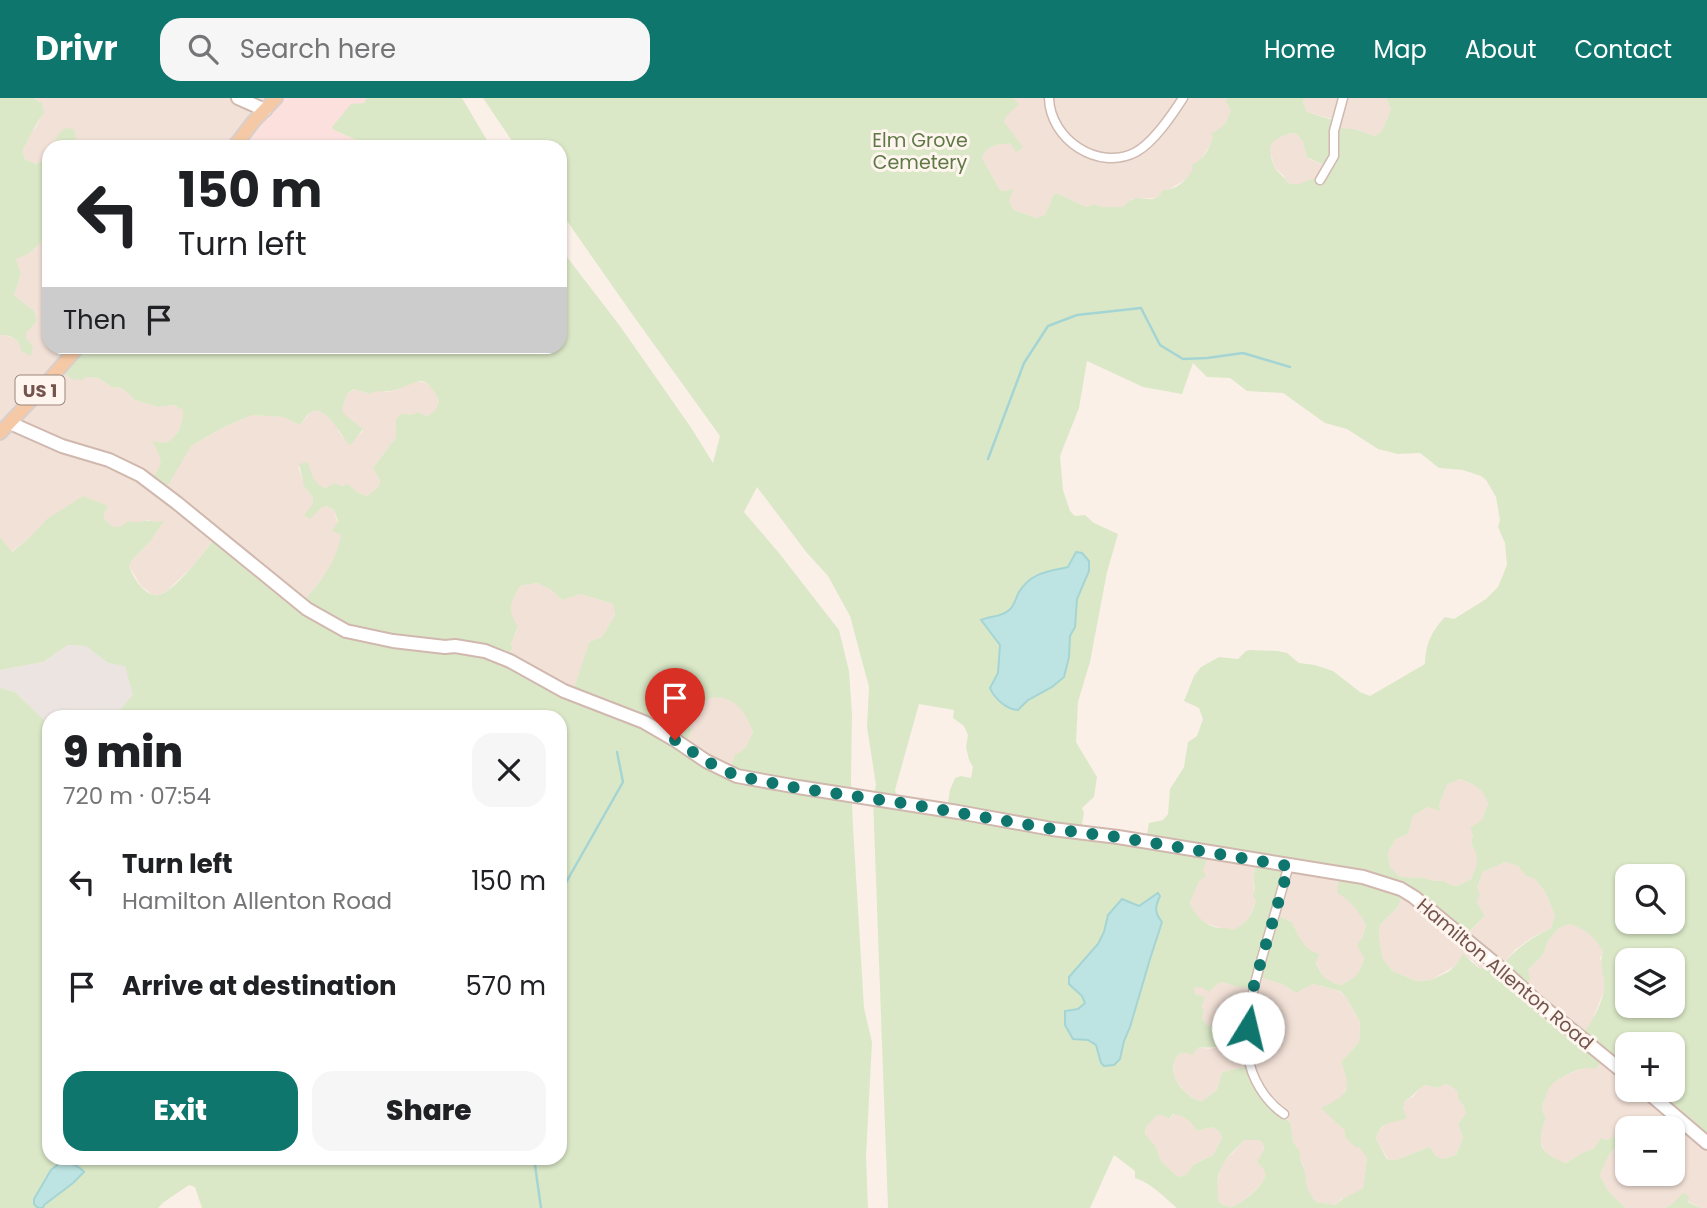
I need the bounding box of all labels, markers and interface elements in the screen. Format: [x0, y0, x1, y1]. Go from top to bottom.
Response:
search box [160, 18, 650, 81]
text: Drivr [35, 25, 118, 72]
icon: search [184, 30, 222, 68]
text: Search here [240, 31, 396, 67]
text: Home [1264, 33, 1336, 66]
text: Map [1374, 33, 1427, 66]
text: About [1465, 33, 1536, 66]
text: Contact [1574, 33, 1672, 66]
park label: Elm Grove Cemetery [872, 127, 968, 176]
text: 150 m [178, 156, 323, 224]
icon: left [63, 168, 154, 259]
text: Turn left [178, 221, 307, 266]
icon: arrive [140, 301, 178, 339]
text: Then [63, 302, 126, 338]
road number: US 1 [16, 376, 64, 404]
pin [645, 668, 705, 740]
icon: arrive [656, 679, 694, 717]
text: 9 min [63, 723, 183, 782]
button: close [472, 733, 546, 807]
text: 720 m · 07:54 [63, 780, 211, 812]
text: Turn left [122, 846, 233, 882]
icon: left [63, 863, 101, 901]
text: 150 m [471, 863, 546, 899]
map controls [1615, 864, 1685, 1186]
button: search [1615, 864, 1685, 934]
text: Hamilton Allenton Road [122, 885, 392, 917]
street label: Hamilton Allenton Road [1411, 892, 1599, 1056]
button: layers [1615, 948, 1685, 1018]
icon: arrive [63, 968, 101, 1006]
text: Arrive at destination [122, 968, 397, 1004]
text: 570 m [465, 968, 546, 1004]
position arrow [1211, 991, 1285, 1065]
button: + [1615, 1032, 1685, 1102]
button: Exit [63, 1071, 298, 1151]
button: Share [312, 1071, 546, 1151]
button: − [1615, 1116, 1685, 1186]

